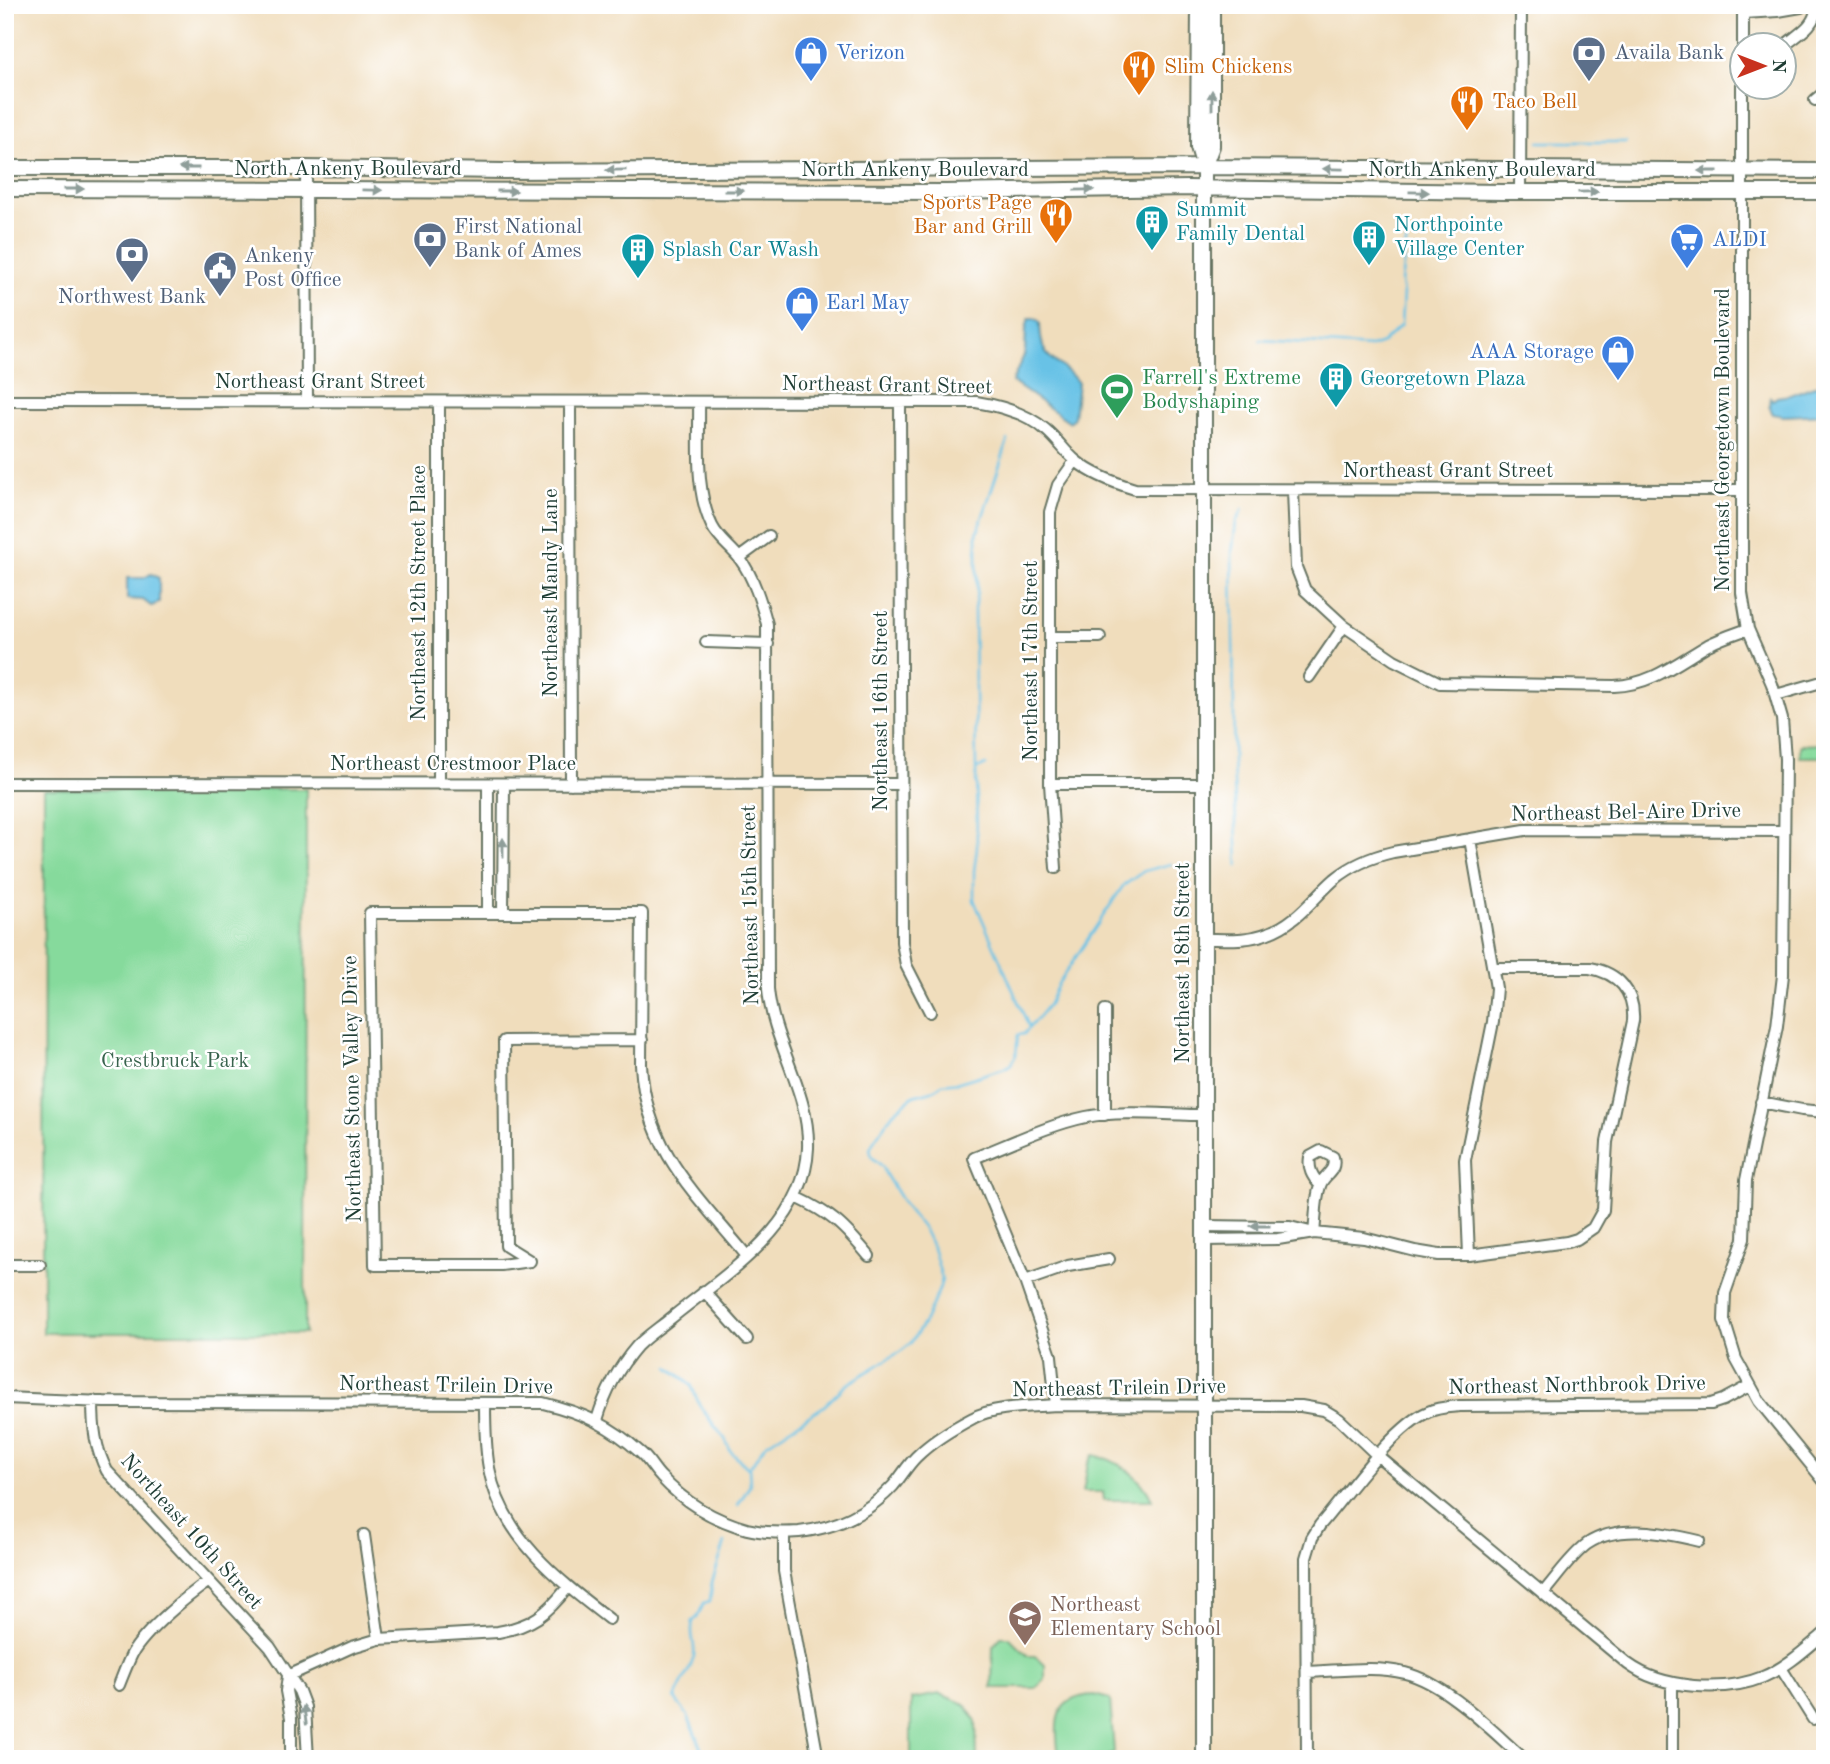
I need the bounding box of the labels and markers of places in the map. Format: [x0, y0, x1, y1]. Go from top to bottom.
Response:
shop icon: Verizon [792, 34, 830, 83]
bank icon: Availa Bank [1570, 34, 1608, 83]
place label: Verizon [836, 43, 905, 64]
place label: Availa Bank [1614, 43, 1724, 64]
restaurant icon: Slim Chickens [1120, 48, 1158, 97]
place label: Slim Chickens [1164, 57, 1292, 78]
restaurant icon: Taco Bell [1448, 83, 1486, 132]
place label: Taco Bell [1492, 92, 1578, 113]
place label: Sports Page Bar and Grill [913, 193, 1032, 238]
restaurant icon: Sports Page Bar and Grill [1037, 196, 1075, 245]
place label: Summit Family Dental [1176, 200, 1305, 245]
building icon: Summit Family Dental [1133, 203, 1171, 252]
place label: Northpointe Village Center [1394, 215, 1525, 260]
place label: First National Bank of Ames [454, 217, 583, 262]
building icon: Northpointe Village Center [1350, 218, 1388, 267]
bank icon: First National Bank of Ames [411, 220, 449, 269]
supermarket icon: ALDI [1668, 221, 1706, 270]
place label: ALDI [1712, 230, 1767, 251]
building icon: Splash Car Wash [619, 231, 657, 280]
bank icon: Northwest Bank [113, 235, 151, 284]
place label: Splash Car Wash [662, 240, 819, 261]
place label: Ankeny Post Office [244, 246, 342, 291]
public building icon: Ankeny Post Office [201, 249, 239, 298]
shop icon: Earl May [783, 284, 821, 333]
place label: Northwest Bank [58, 287, 206, 308]
place label: Earl May [826, 293, 910, 314]
shop icon: AAA Storage [1599, 333, 1637, 382]
place label: AAA Storage [1469, 342, 1594, 363]
building icon: Georgetown Plaza [1317, 360, 1355, 409]
place label: Farrell's Extreme Bodyshaping [1142, 368, 1301, 413]
place label: Georgetown Plaza [1360, 369, 1526, 390]
sports icon: Farrell's Extreme Bodyshaping [1098, 371, 1136, 420]
place label: Northeast Elementary School [1050, 1595, 1221, 1640]
school or university icon: Northeast Elementary School [1006, 1598, 1044, 1647]

